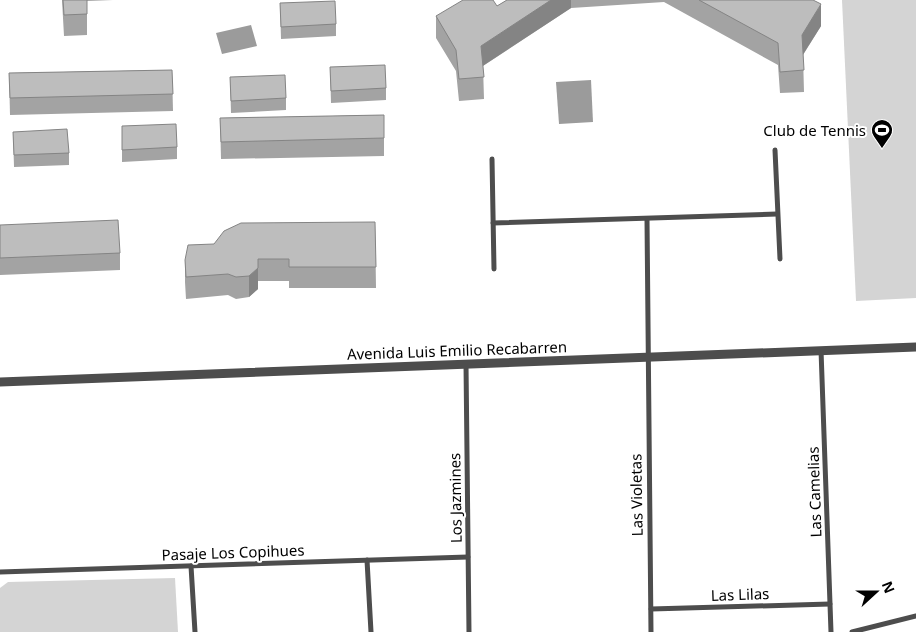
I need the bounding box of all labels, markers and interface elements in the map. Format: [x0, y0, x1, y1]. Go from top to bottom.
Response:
sports icon: Club de Tennis [870, 118, 894, 149]
place label: Club de Tennis [763, 120, 866, 140]
street label: Avenida Luis Emilio Recabarren [347, 336, 567, 364]
street label: Las Camelias [802, 446, 826, 538]
street label: Los Jazmines [444, 453, 466, 543]
street label: Las Violetas [625, 454, 647, 536]
street label: Pasaje Los Copihues [161, 540, 305, 564]
north arrow [851, 567, 901, 617]
text: N [878, 578, 900, 596]
street label: Las Lilas [710, 583, 770, 605]

